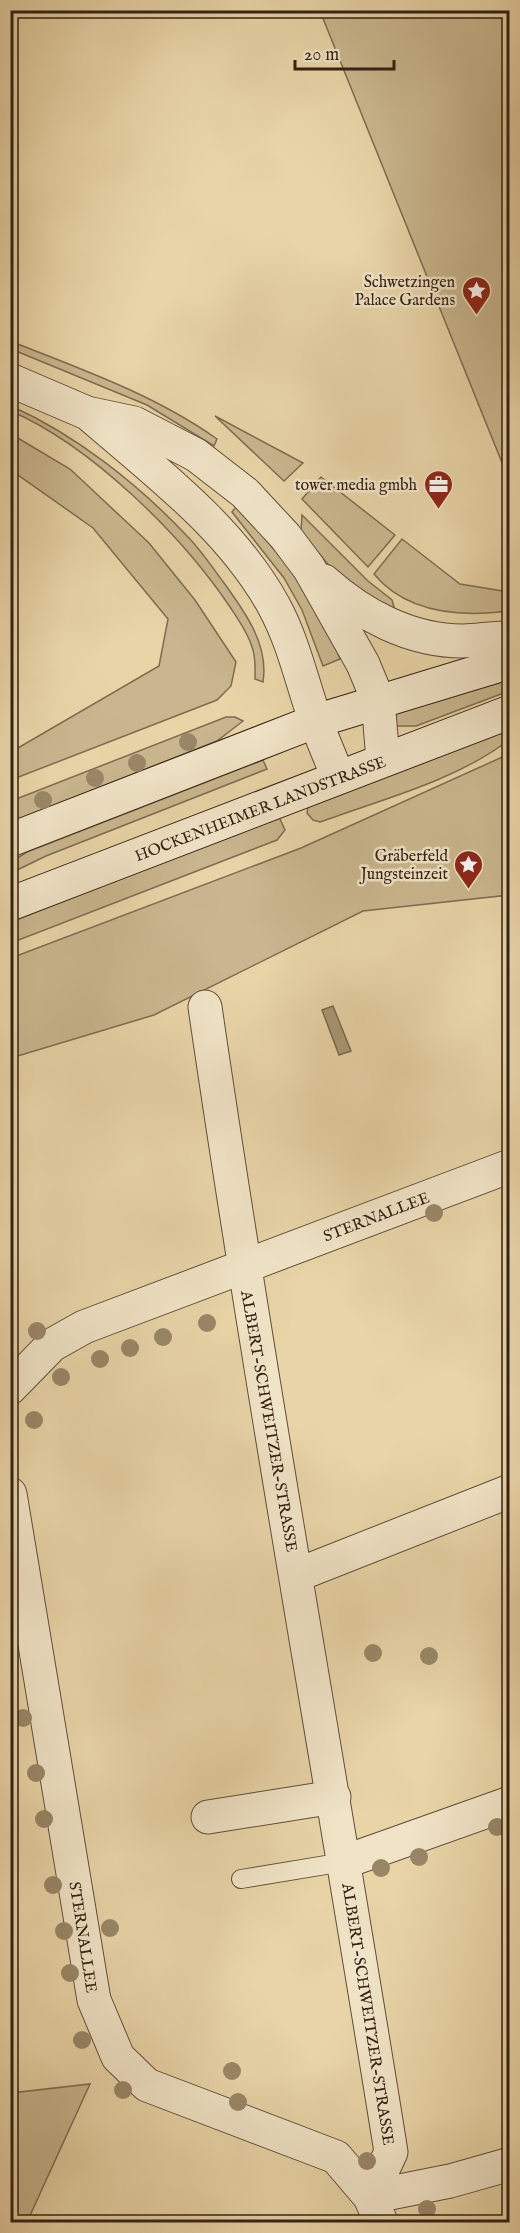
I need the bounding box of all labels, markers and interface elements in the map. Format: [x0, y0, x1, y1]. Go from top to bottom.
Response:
scale bar [295, 33, 394, 71]
text: 20 m [304, 44, 339, 67]
place label: Schwetzingen Palace Gardens [354, 273, 455, 311]
place icon: Schwetzingen Palace Gardens [460, 274, 492, 316]
office icon: tower media gmbh [422, 468, 454, 510]
place label: tower media gmbh [295, 476, 417, 496]
street label: HOCKENHEIMER LANDSTRASSE [132, 753, 389, 867]
place label: Gräberfeld Jungsteinzeit [359, 847, 449, 885]
place icon: Gräberfeld Jungsteinzeit [453, 848, 485, 890]
street label: STERNALLEE [321, 1188, 433, 1247]
street label: ALBERT-SCHWEITZER-STRASSE [235, 1288, 301, 1554]
street label: STERNALLEE [63, 1880, 101, 1994]
street label: ALBERT-SCHWEITZER-STRASSE [336, 1881, 398, 2147]

